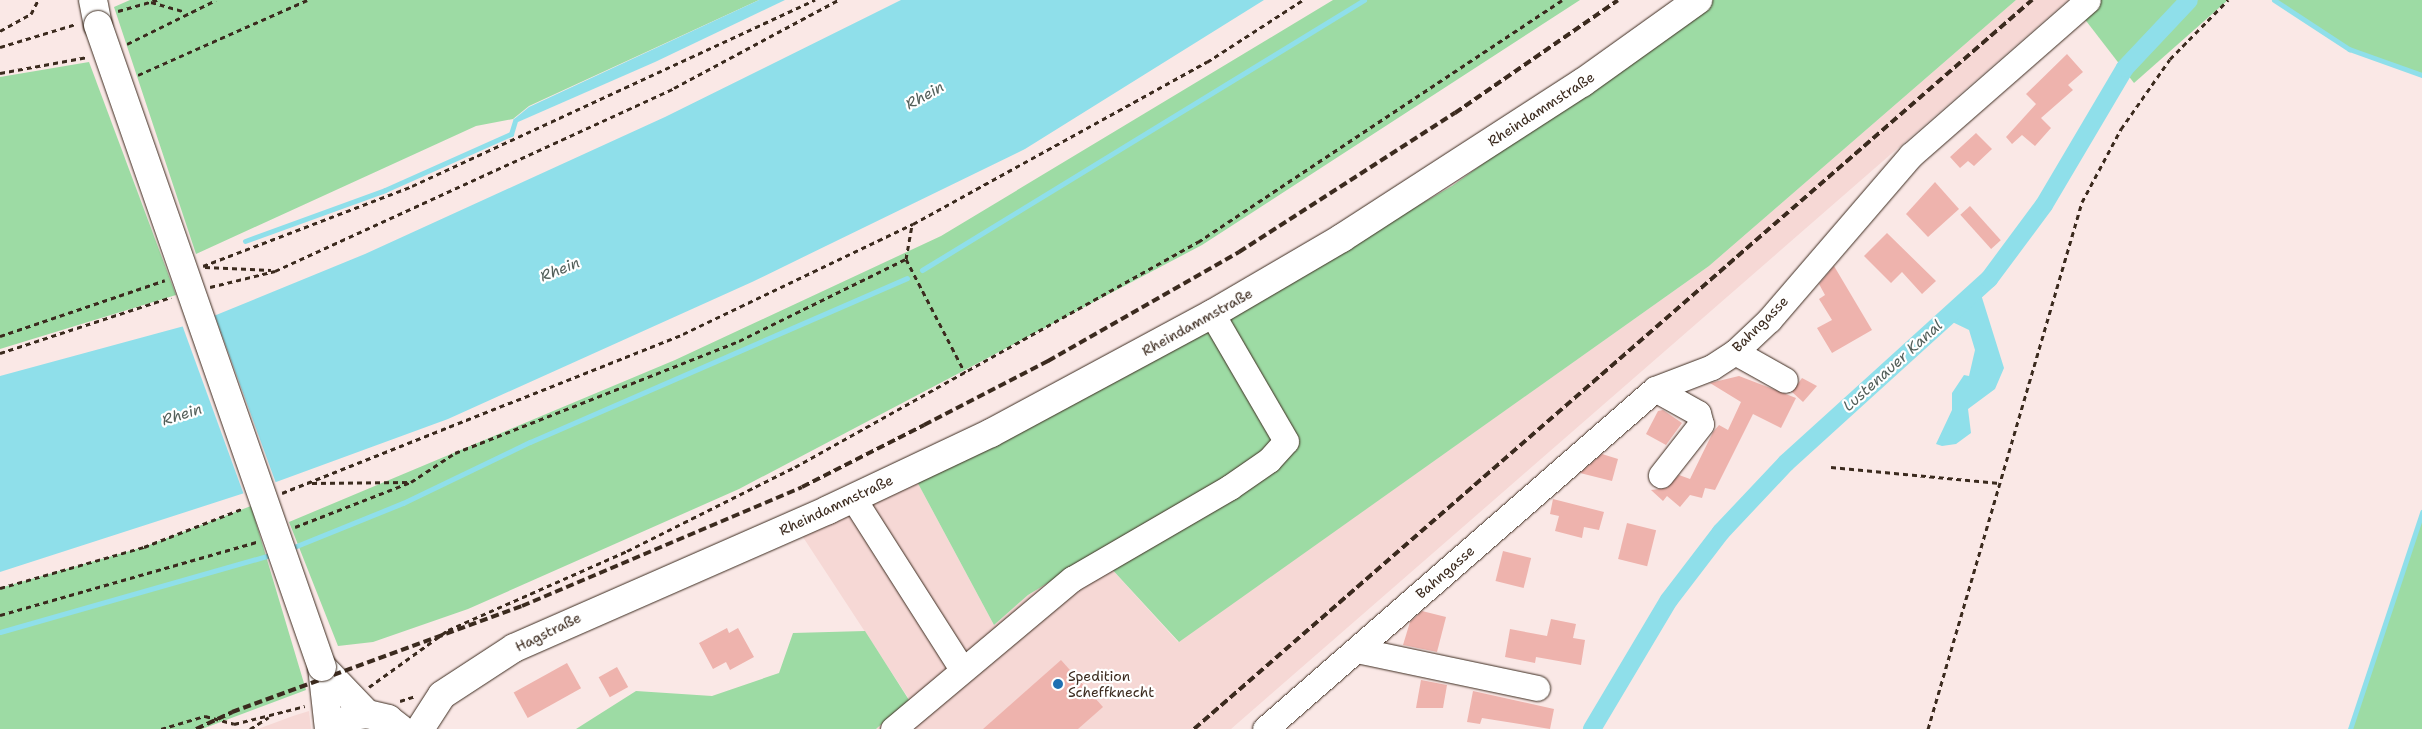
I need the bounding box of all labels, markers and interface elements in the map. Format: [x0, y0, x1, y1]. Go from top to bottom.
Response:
street label: Rheindammstraße [1484, 68, 1598, 150]
water label: Rhein [903, 78, 947, 114]
water label: Rhein [538, 254, 582, 286]
street label: Rheindammstraße [1139, 285, 1255, 359]
street label: Bahngasse [1728, 292, 1792, 356]
water label: Lustenauer Kanal [1840, 317, 1946, 415]
water label: Rhein [160, 400, 204, 430]
street label: Rheindammstraße [776, 471, 896, 539]
street label: Bahngasse [1412, 542, 1478, 602]
street label: Hagstraße [512, 609, 584, 655]
place label: Spedition Scheffknecht [1068, 668, 1154, 700]
marker: Spedition Scheffknecht [1052, 678, 1064, 690]

